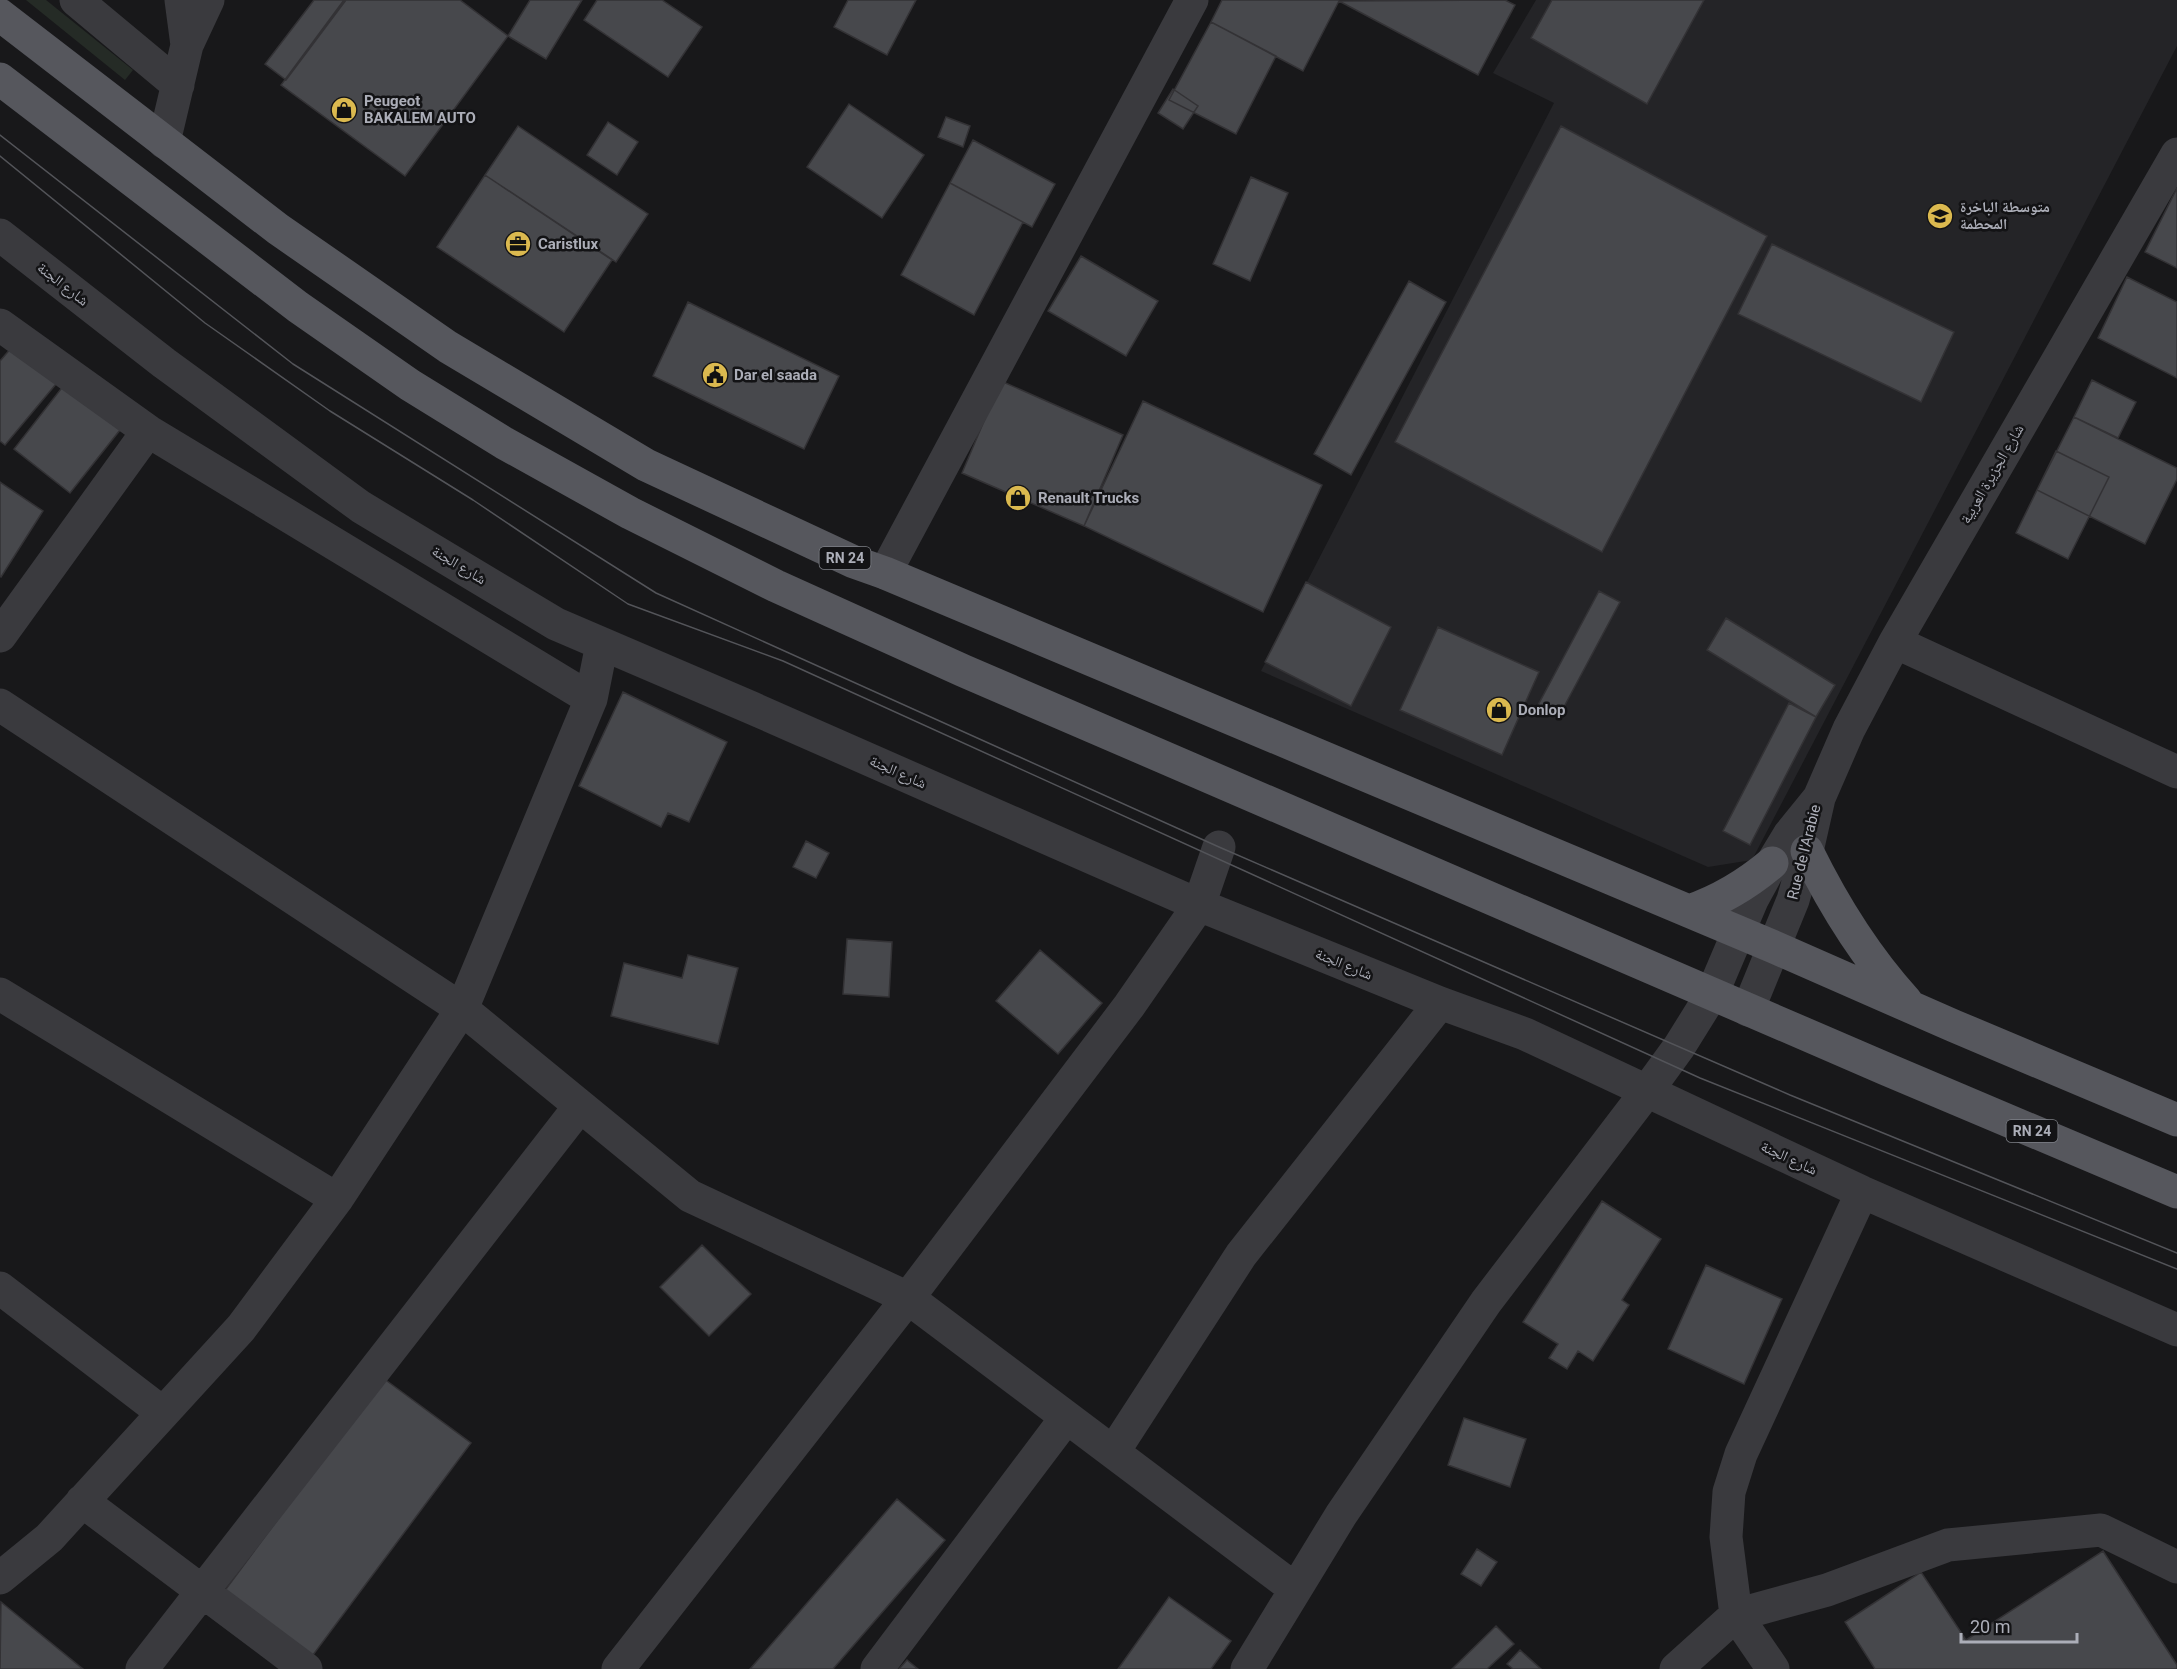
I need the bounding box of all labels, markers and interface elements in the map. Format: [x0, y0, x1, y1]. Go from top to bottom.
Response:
place label: Peugeot BAKALEM AUTO [364, 92, 476, 127]
shop icon: Peugeot BAKALEM AUTO [329, 95, 359, 125]
place label: متوسطة الباخرة المحطمة [1960, 198, 2050, 233]
school or university icon: متوسطة الباخرة المحطمة [1925, 201, 1955, 231]
office icon: Caristlux [503, 229, 533, 259]
place label: Caristlux [538, 235, 598, 253]
street label: شارع الجنة [33, 258, 92, 310]
public building icon: Dar el saada [700, 360, 730, 390]
place label: Dar el saada [734, 366, 817, 384]
street label: شارع الجزيرة العربية [1956, 421, 2029, 527]
shop icon: Renault Trucks [1003, 483, 1033, 513]
place label: Renault Trucks [1038, 489, 1139, 507]
street label: شارع الجنة [428, 542, 490, 589]
road number: RN 24 [820, 547, 870, 569]
shop icon: Donlop [1484, 695, 1514, 725]
place label: Donlop [1518, 701, 1566, 719]
street label: شارع الجنة [866, 752, 929, 793]
street label: Rue de l'Arabie [1783, 802, 1825, 901]
street label: شارع الجنة [1312, 944, 1375, 985]
road number: RN 24 [2006, 1120, 2058, 1142]
street label: شارع الجنة [1758, 1137, 1820, 1180]
scale bar [1961, 1606, 2076, 1644]
text: 20 m [1970, 1616, 2010, 1637]

